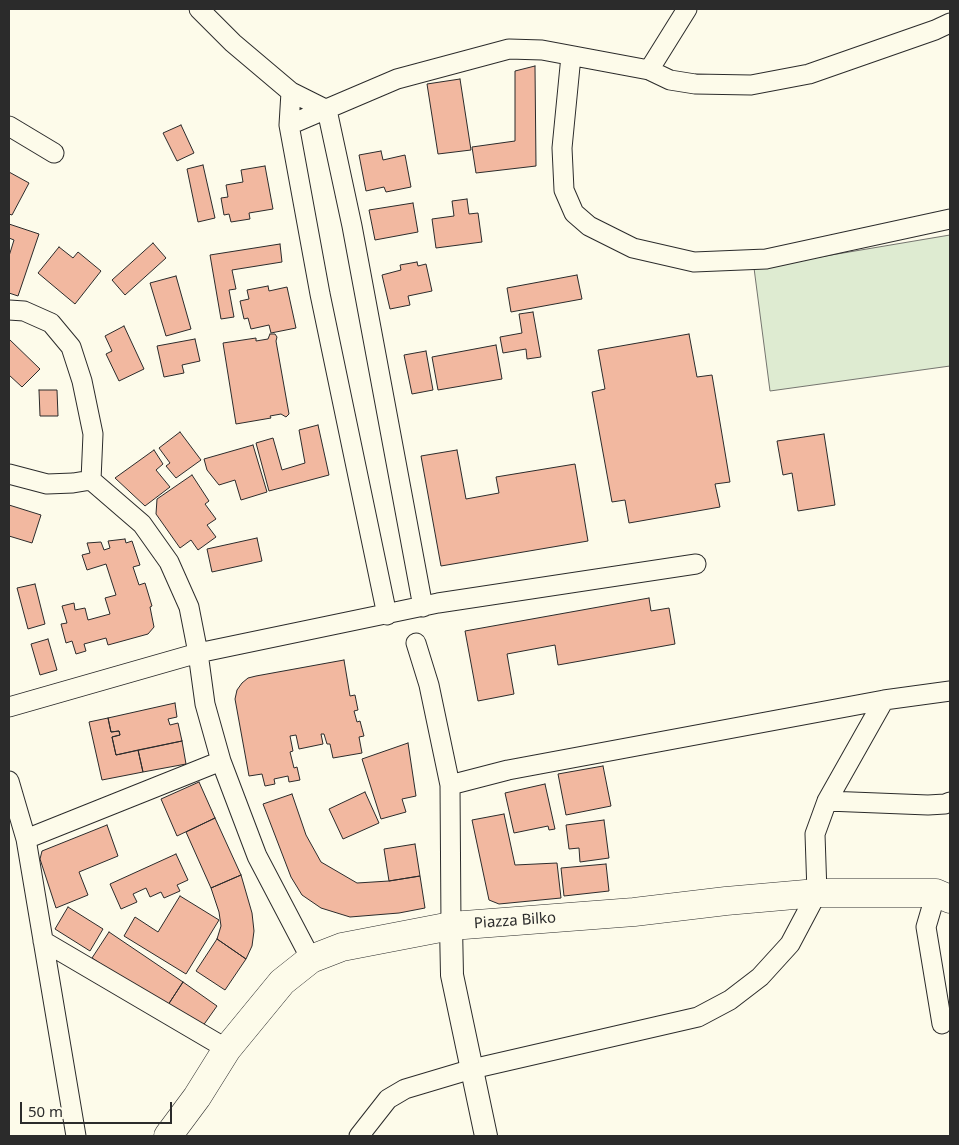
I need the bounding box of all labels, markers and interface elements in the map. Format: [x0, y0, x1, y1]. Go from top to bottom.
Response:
street label: Piazza Bilko [473, 909, 557, 933]
scale bar [22, 1092, 175, 1124]
text: 50 m [28, 1101, 63, 1121]

